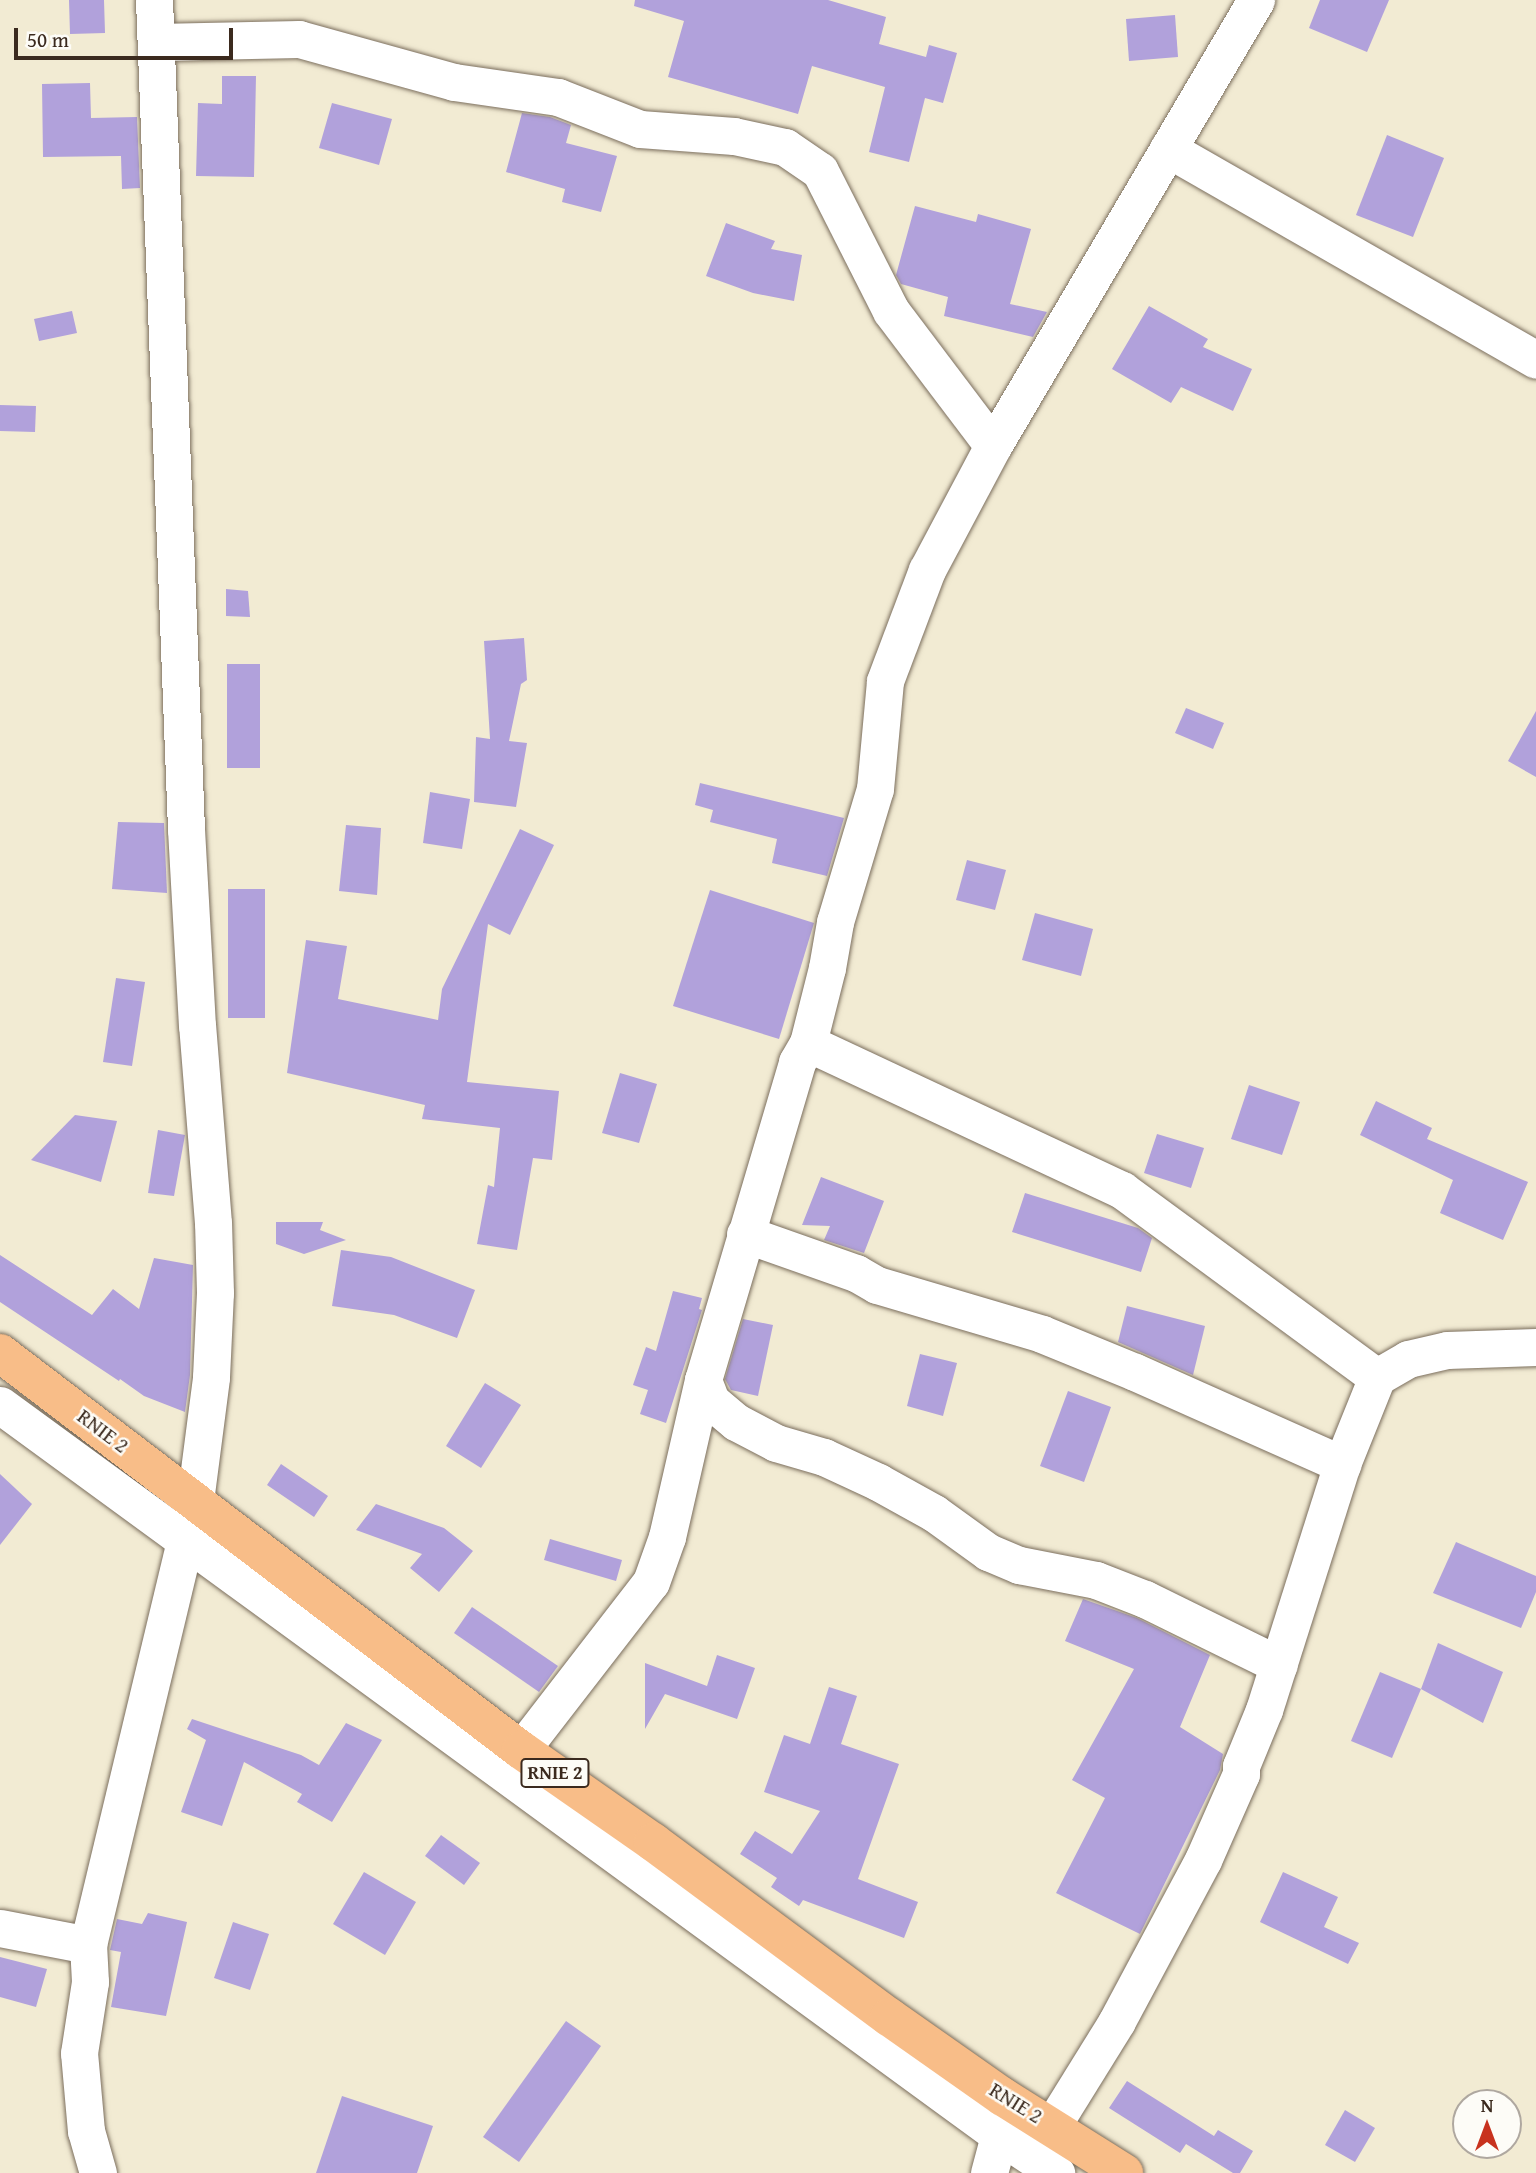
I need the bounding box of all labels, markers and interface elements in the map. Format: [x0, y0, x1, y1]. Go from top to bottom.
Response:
scale bar [18, 14, 236, 58]
text: 50 m [27, 24, 69, 55]
street label: RNIE 2 [72, 1404, 134, 1458]
road number: RNIE 2 [520, 1758, 590, 1788]
street label: RNIE 2 [985, 2077, 1047, 2129]
north arrow [1452, 2089, 1522, 2159]
text: N [1481, 2091, 1493, 2119]

